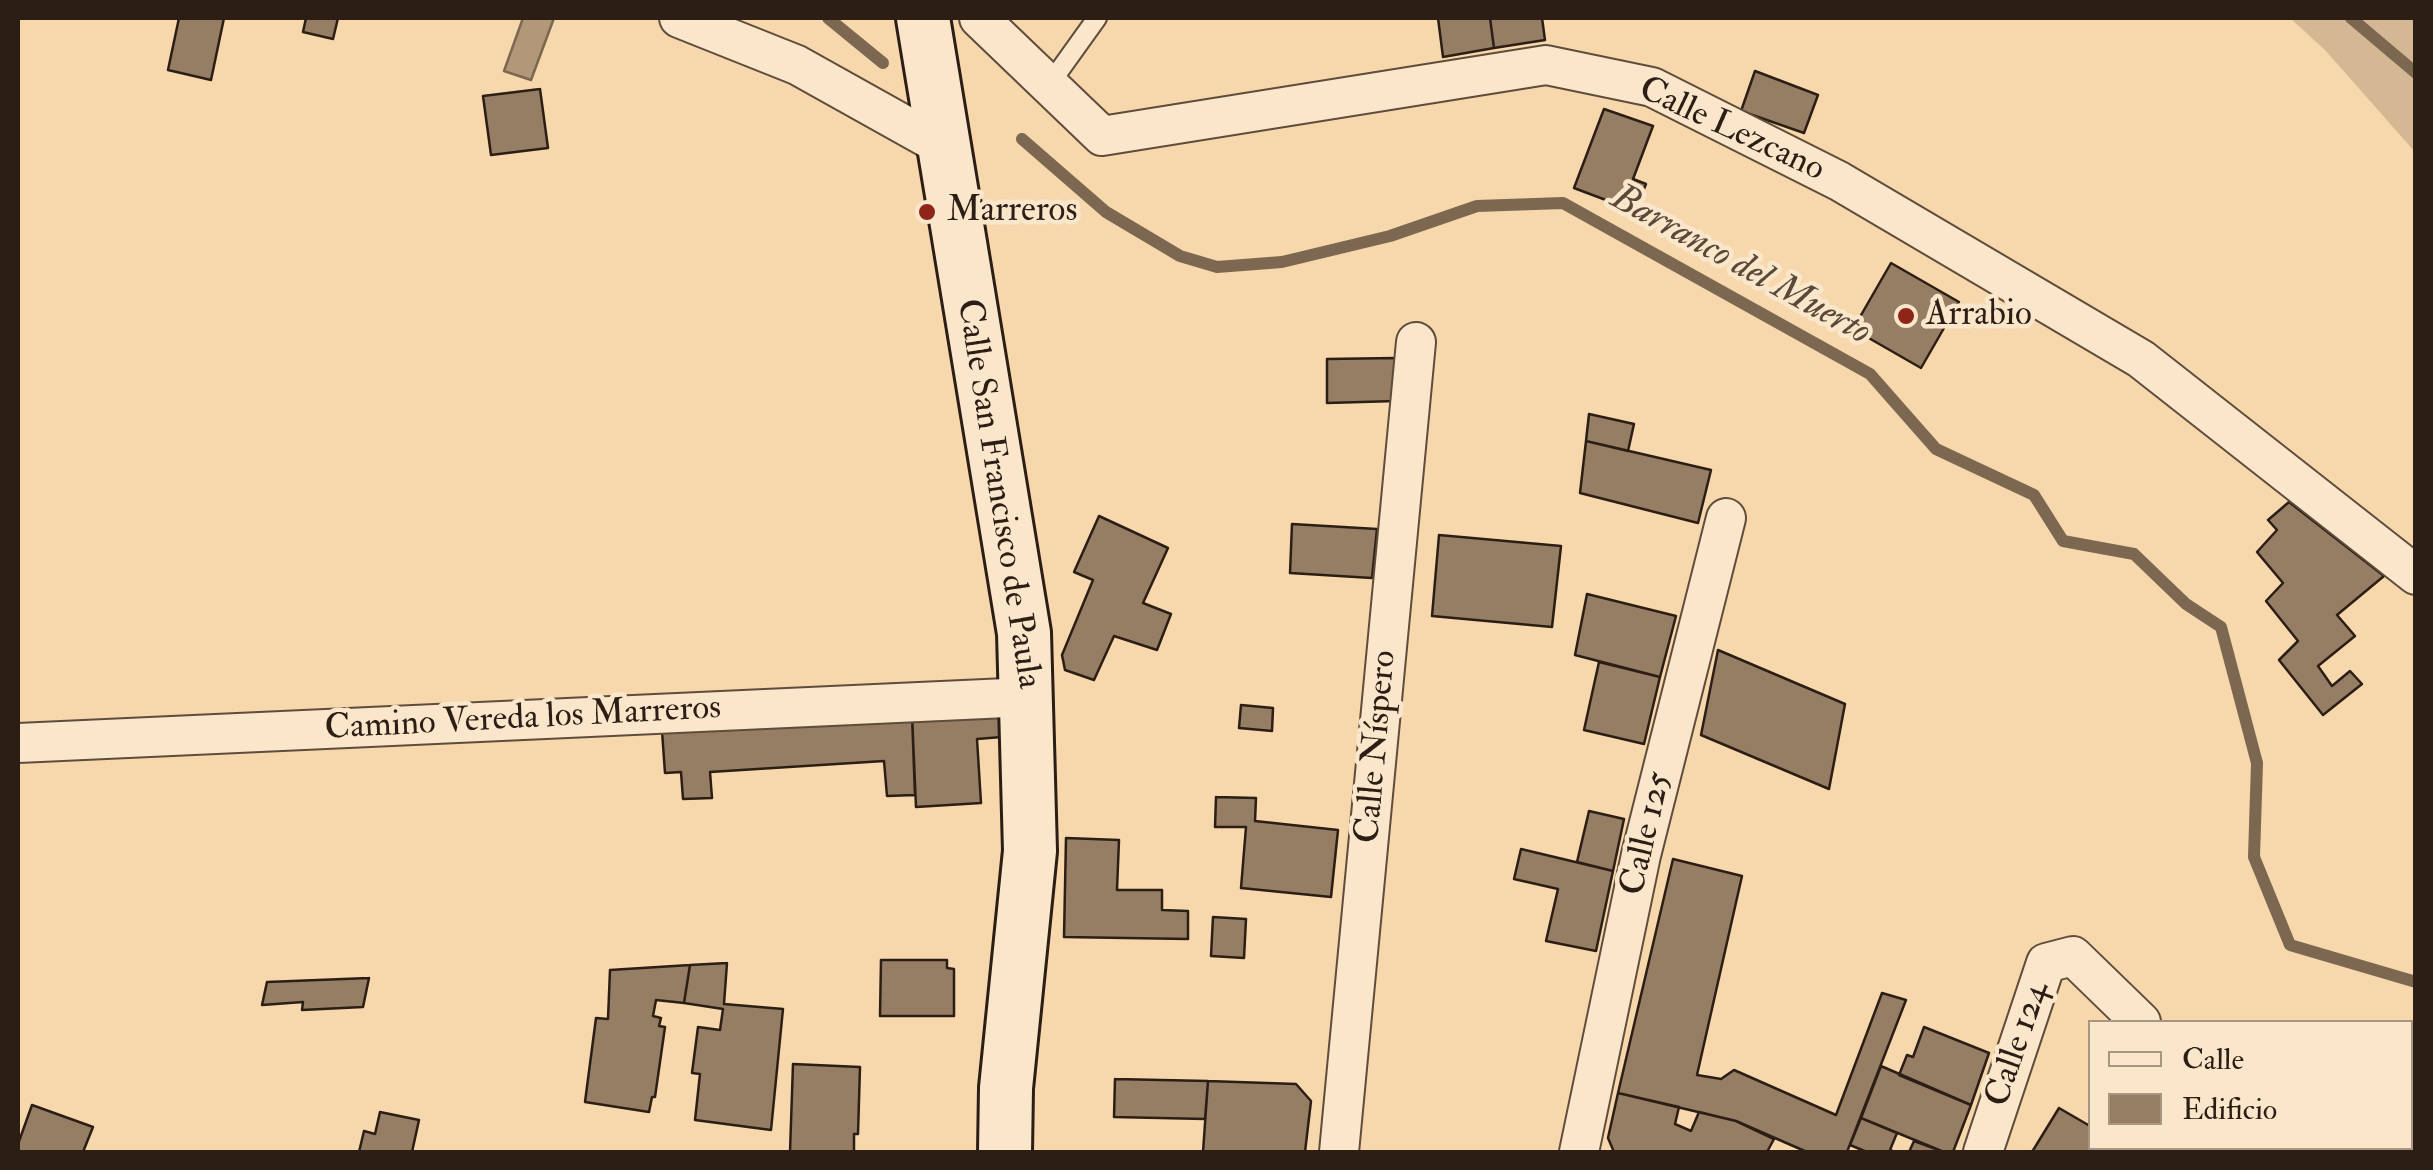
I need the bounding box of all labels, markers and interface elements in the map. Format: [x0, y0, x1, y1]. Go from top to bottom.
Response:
street label: Calle Lezcano [1632, 70, 1830, 192]
water label: Barranco del Muerto [1602, 177, 1878, 357]
place label: Marreros [947, 191, 1077, 233]
marker: Marreros [916, 201, 938, 223]
place label: Arrabio [1926, 295, 2032, 337]
street label: Calle San Francisco de Paula [945, 296, 1049, 692]
marker: Arrabio [1895, 305, 1917, 327]
street label: Calle Níspero [1349, 649, 1407, 845]
street label: Camino Vereda los Marreros [324, 689, 722, 751]
street label: Calle 125 [1613, 768, 1683, 900]
street label: Calle 124 [1978, 977, 2060, 1113]
legend [2088, 1020, 2413, 1150]
text: Calle [2182, 1041, 2244, 1078]
text: Edificio [2182, 1091, 2277, 1128]

